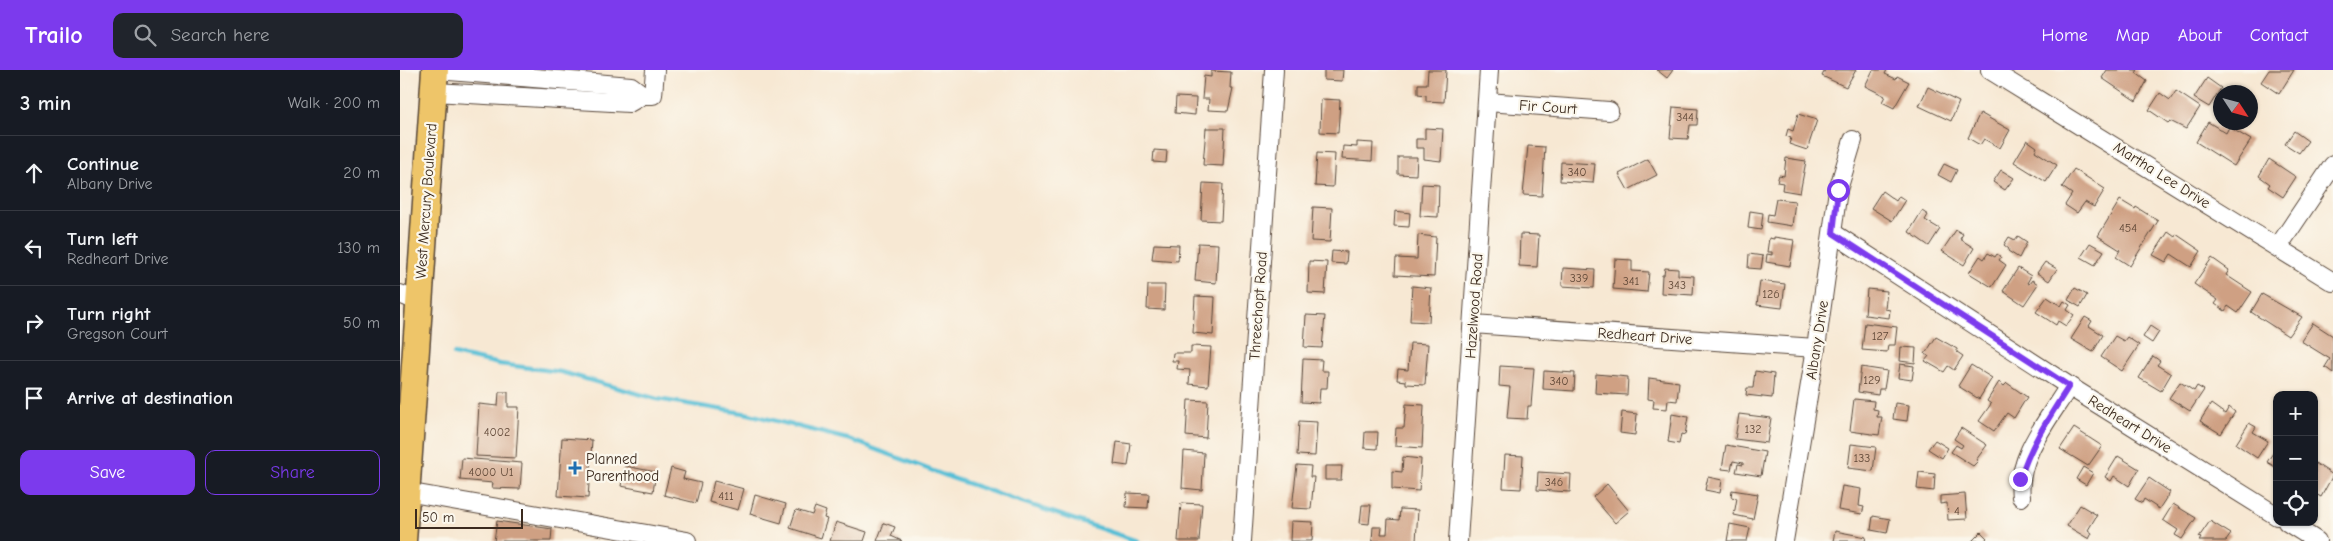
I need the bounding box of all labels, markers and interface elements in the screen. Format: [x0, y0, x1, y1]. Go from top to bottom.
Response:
search box [113, 13, 463, 58]
text: Trailo [25, 21, 83, 49]
icon: search [131, 21, 159, 49]
text: Search here [171, 24, 270, 46]
text: Home [2041, 25, 2088, 46]
text: Map [2116, 25, 2150, 46]
text: About [2178, 25, 2222, 46]
text: Contact [2250, 25, 2308, 46]
north arrow [2213, 85, 2258, 130]
text: 3 min [20, 91, 71, 115]
text: Walk · 200 m [288, 94, 380, 112]
street label: Fir Court [1518, 96, 1578, 118]
house number: 344 [1676, 110, 1694, 124]
street label: West Mercury Boulevard [412, 123, 440, 279]
street label: Martha Lee Drive [2110, 138, 2214, 212]
text: Continue [67, 153, 139, 175]
icon: ahead [20, 159, 48, 187]
text: 20 m [343, 164, 380, 182]
house number: 340 [1567, 165, 1587, 179]
text: Albany Drive [67, 175, 152, 193]
route start [1827, 179, 1850, 202]
house number: 454 [2119, 221, 2137, 235]
text: Turn left [67, 228, 138, 250]
icon: left [20, 234, 48, 262]
text: 130 m [337, 239, 380, 257]
text: Redheart Drive [67, 250, 168, 268]
street label: Threechopt Road [1245, 251, 1271, 361]
street label: Hazelwood Road [1461, 253, 1487, 359]
house number: 339 [1570, 271, 1588, 285]
house number: 341 [1623, 274, 1640, 288]
house number: 343 [1668, 278, 1686, 292]
house number: 126 [1762, 287, 1780, 301]
street label: Albany Drive [1802, 299, 1832, 381]
text: Turn right [67, 303, 151, 325]
icon: right [20, 309, 48, 337]
text: 50 m [343, 314, 380, 332]
street label: Redheart Drive [1597, 324, 1694, 348]
text: Gregson Court [67, 325, 168, 343]
house number: 127 [1872, 329, 1889, 343]
house number: 129 [1863, 373, 1881, 387]
house number: 340 [1549, 374, 1569, 388]
icon: arrive [20, 384, 48, 412]
text: Arrive at destination [67, 387, 233, 409]
street label: Redheart Drive [2085, 391, 2175, 457]
map controls [2273, 391, 2318, 526]
button: + [2273, 391, 2318, 436]
house number: 132 [1744, 422, 1762, 436]
house number: 4002 [484, 425, 510, 439]
button: − [2273, 436, 2318, 481]
button: Save [20, 450, 195, 495]
button: Share [205, 450, 380, 495]
place label: Planned Parenthood [586, 450, 659, 485]
house number: 133 [1854, 451, 1870, 465]
marker: Planned Parenthood [568, 461, 582, 475]
house number: 4000 U1 [469, 465, 514, 479]
route end [2009, 468, 2032, 491]
house number: 346 [1545, 475, 1563, 489]
button: locate [2273, 481, 2318, 526]
house number: 411 [718, 489, 734, 503]
house number: 4 [1954, 504, 1960, 518]
scale bar [415, 506, 522, 529]
text: 50 m [422, 509, 454, 526]

